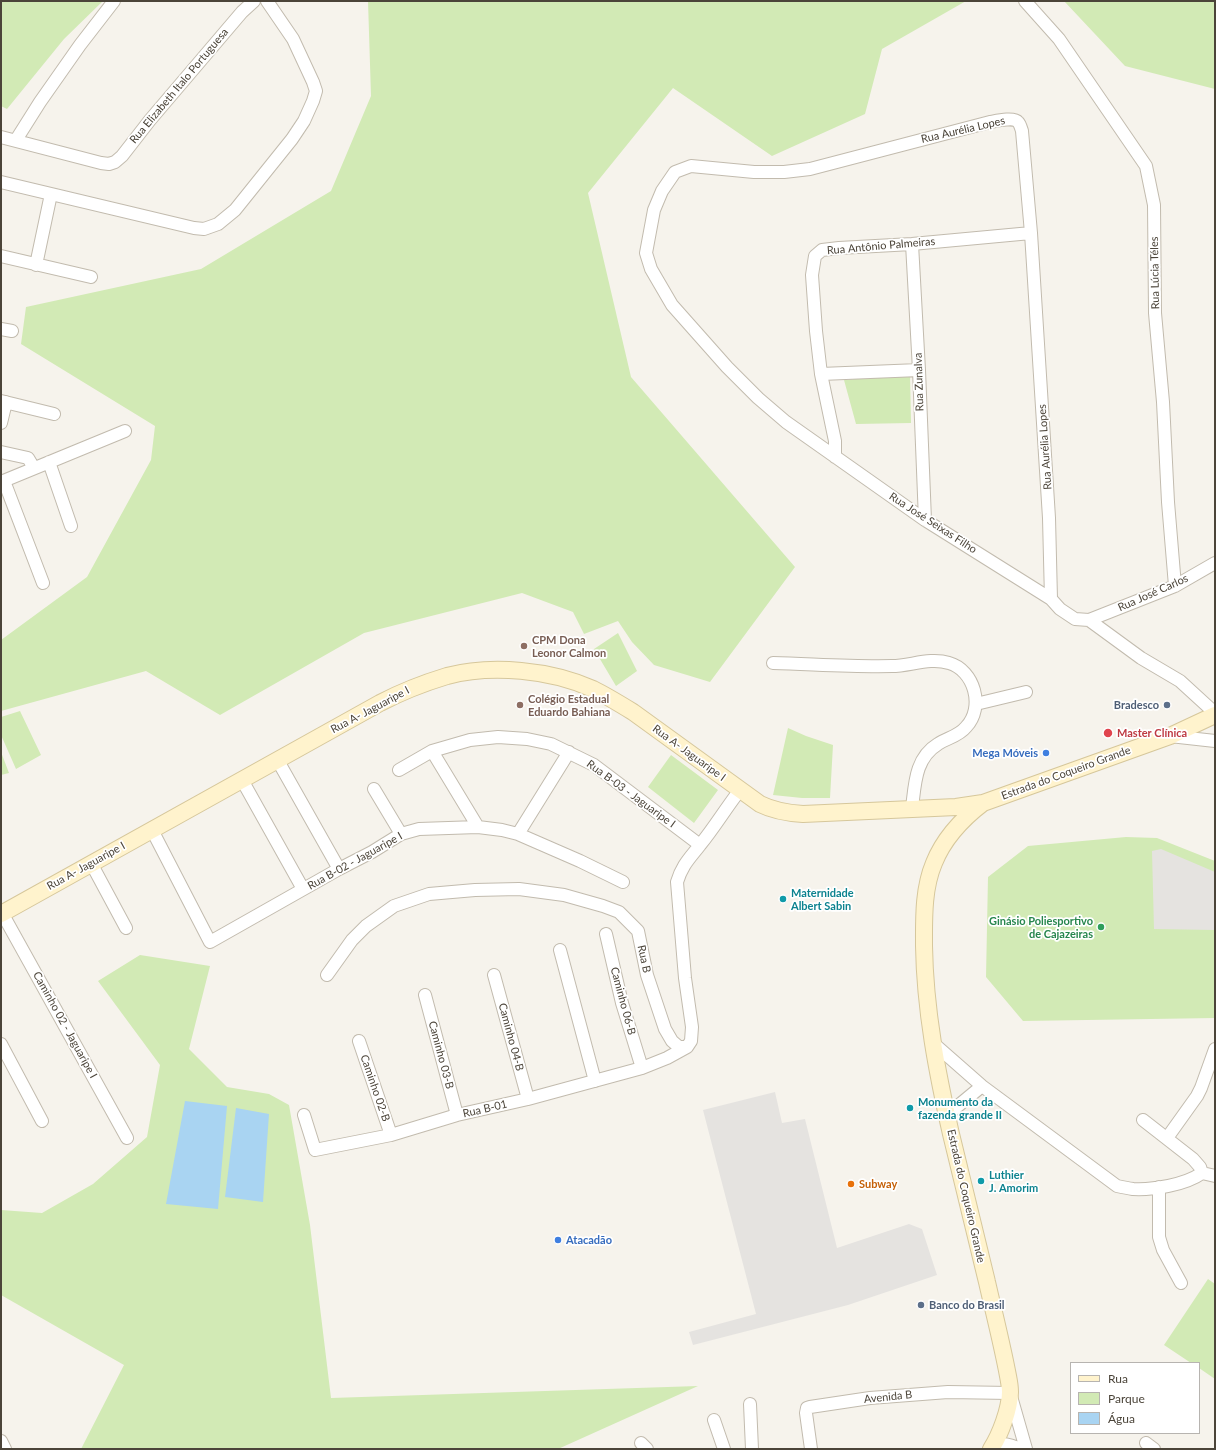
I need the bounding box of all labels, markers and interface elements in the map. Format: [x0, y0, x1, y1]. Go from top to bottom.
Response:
street label: Rua Elizabeth Italo Portuguesa [127, 26, 231, 146]
street label: Rua Aurélia Lopes [920, 114, 1006, 146]
street label: Rua Antônio Palmeiras [826, 235, 936, 257]
street label: Rua Lúcia Téles [1148, 236, 1162, 310]
street label: Rua Zunalva [911, 352, 927, 412]
street label: Rua Aurélia Lopes [1035, 404, 1055, 490]
street label: Rua José Seixas Filho [887, 490, 979, 556]
street label: Rua José Carlos [1116, 572, 1190, 614]
place label: CPM Dona Leonor Calmon [532, 633, 606, 659]
marker: CPM Dona Leonor Calmon [519, 641, 529, 651]
street label: Rua A- Jaguaripe I [328, 684, 412, 736]
place label: Colégio Estadual Eduardo Bahiana [528, 692, 610, 718]
place label: Bradesco [1114, 698, 1159, 712]
marker: Colégio Estadual Eduardo Bahiana [515, 700, 525, 710]
marker: Bradesco [1162, 700, 1172, 710]
street label: Rua A- Jaguaripe I [650, 722, 728, 784]
place label: Master Clínica [1117, 726, 1187, 740]
marker: Master Clínica [1102, 727, 1114, 739]
street label: Estrada do Coqueiro Grande [1000, 743, 1132, 803]
place label: Mega Móveis [972, 746, 1038, 760]
marker: Mega Móveis [1041, 748, 1051, 758]
street label: Rua B-03 - Jaguaripe I [584, 757, 678, 831]
street label: Rua B-02 - Jaguaripe I [305, 829, 405, 893]
street label: Rua A- Jaguaripe I [45, 839, 127, 893]
place label: Maternidade Albert Sabin [791, 886, 854, 912]
marker: Maternidade Albert Sabin [778, 894, 788, 904]
place label: Ginásio Poliesportivo de Cajazeiras [989, 914, 1093, 940]
marker: Ginásio Poliesportivo de Cajazeiras [1096, 922, 1106, 932]
street label: Rua B [635, 944, 653, 974]
street label: Caminho 06-B [608, 966, 638, 1036]
street label: Caminho 02 - Jaguaripe I [30, 969, 100, 1081]
street label: Caminho 04-B [496, 1002, 526, 1072]
street label: Caminho 03-B [426, 1020, 456, 1090]
street label: Caminho 02-B [357, 1053, 393, 1123]
place label: Monumento da fazenda grande II [918, 1095, 1002, 1121]
street label: Rua B-01 [462, 1098, 508, 1120]
marker: Monumento da fazenda grande II [905, 1103, 915, 1113]
street label: Estrada do Coqueiro Grande [944, 1128, 988, 1264]
place label: Luthier J. Amorim [989, 1168, 1038, 1194]
marker: Luthier J. Amorim [976, 1176, 986, 1186]
place label: Subway [859, 1177, 897, 1191]
marker: Subway [846, 1179, 856, 1189]
place label: Atacadão [566, 1233, 612, 1247]
marker: Atacadão [553, 1235, 563, 1245]
place label: Banco do Brasil [929, 1298, 1004, 1312]
marker: Banco do Brasil [916, 1300, 926, 1310]
legend [1070, 1362, 1200, 1434]
text: Rua [1108, 1371, 1128, 1386]
street label: Avenida B [863, 1388, 913, 1406]
text: Parque [1108, 1391, 1145, 1406]
text: Água [1108, 1411, 1135, 1426]

